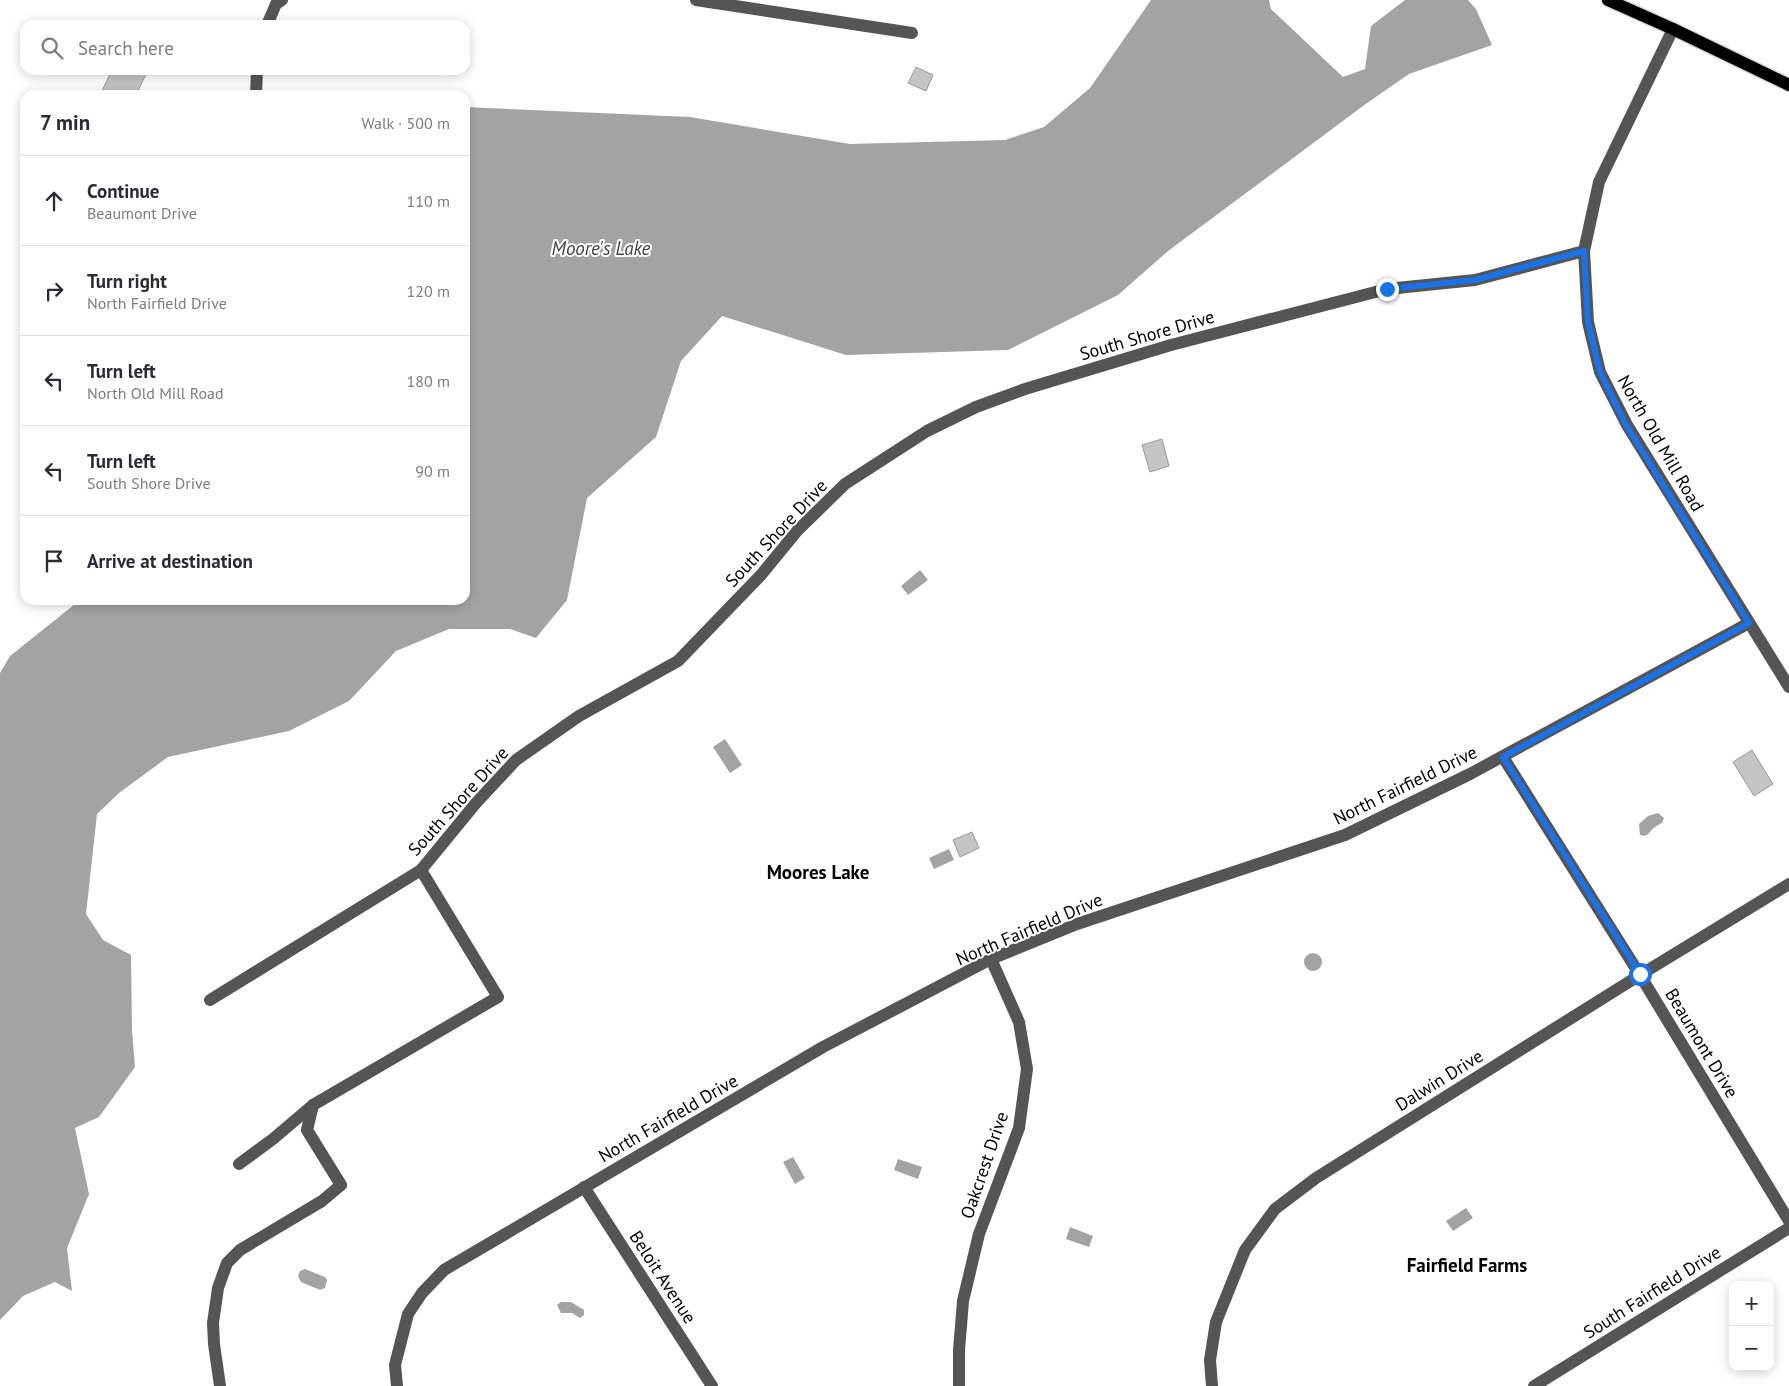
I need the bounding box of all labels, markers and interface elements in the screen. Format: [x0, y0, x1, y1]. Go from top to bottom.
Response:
search box [20, 20, 470, 75]
icon: search [38, 34, 66, 62]
text: Search here [78, 36, 174, 60]
text: 7 min [40, 109, 90, 136]
text: Walk · 500 m [361, 113, 450, 133]
text: Continue [87, 179, 159, 203]
icon: ahead [40, 187, 68, 215]
text: 110 m [407, 191, 450, 211]
text: Beaumont Drive [87, 203, 197, 223]
water label: Moore's Lake [552, 236, 651, 260]
text: Turn right [87, 269, 167, 293]
icon: right [40, 277, 68, 305]
route end [1376, 278, 1399, 301]
text: 120 m [407, 281, 450, 301]
text: North Fairfield Drive [87, 293, 227, 313]
street label: South Shore Drive [1077, 305, 1217, 365]
text: Turn left [87, 359, 156, 383]
icon: left [40, 367, 68, 395]
text: 180 m [407, 371, 450, 391]
street label: North Old Mill Road [1613, 371, 1709, 515]
text: North Old Mill Road [87, 383, 224, 403]
text: Turn left [87, 449, 156, 473]
icon: left [40, 457, 68, 485]
text: 90 m [415, 461, 450, 481]
text: South Shore Drive [87, 473, 211, 493]
street label: South Shore Drive [720, 474, 832, 592]
icon: arrive [40, 547, 68, 575]
text: Arrive at destination [87, 549, 253, 573]
street label: North Fairfield Drive [1329, 740, 1481, 830]
street label: South Shore Drive [403, 742, 513, 860]
district label: Moores Lake [767, 860, 869, 884]
street label: North Fairfield Drive [952, 888, 1106, 970]
route start [1629, 963, 1652, 986]
street label: Beaumont Drive [1660, 984, 1744, 1102]
street label: Dalwin Drive [1391, 1044, 1487, 1116]
street label: North Fairfield Drive [594, 1069, 742, 1167]
street label: Oakcrest Drive [955, 1108, 1013, 1222]
street label: Beloit Avenue [625, 1226, 701, 1328]
street label: South Fairfield Drive [1579, 1240, 1725, 1344]
district label: Fairfield Farms [1407, 1253, 1527, 1277]
map controls [1729, 1281, 1774, 1371]
button: + [1729, 1281, 1774, 1326]
button: − [1729, 1326, 1774, 1371]

